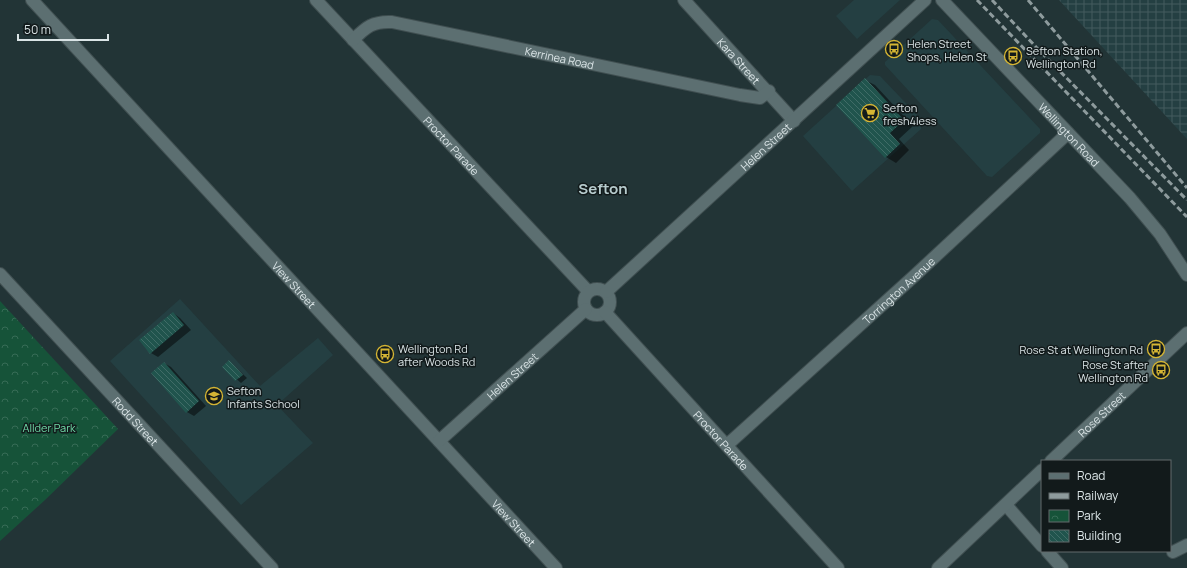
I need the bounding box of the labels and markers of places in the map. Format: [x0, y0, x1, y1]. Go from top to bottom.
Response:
place label: Helen Street Shops, Helen St [907, 36, 987, 64]
bus stop icon: Helen Street Shops, Helen St [884, 39, 904, 59]
place label: Sefton Station, Wellington Rd [1026, 43, 1103, 71]
bus stop icon: Sefton Station, Wellington Rd [1003, 46, 1023, 66]
place label: Sefton fresh4less [883, 100, 937, 128]
supermarket icon: Sefton fresh4less [860, 103, 880, 123]
bus stop icon: Rose St at Wellington Rd [1146, 339, 1166, 359]
place label: Wellington Rd after Woods Rd [398, 341, 475, 369]
place label: Rose St at Wellington Rd [1019, 342, 1143, 357]
bus stop icon: Wellington Rd after Woods Rd [375, 344, 395, 364]
place label: Rose St after Wellington Rd [1078, 357, 1148, 385]
bus stop icon: Rose St after Wellington Rd [1151, 360, 1171, 380]
place label: Sefton Infants School [227, 383, 300, 411]
school or university icon: Sefton Infants School [204, 386, 224, 406]

